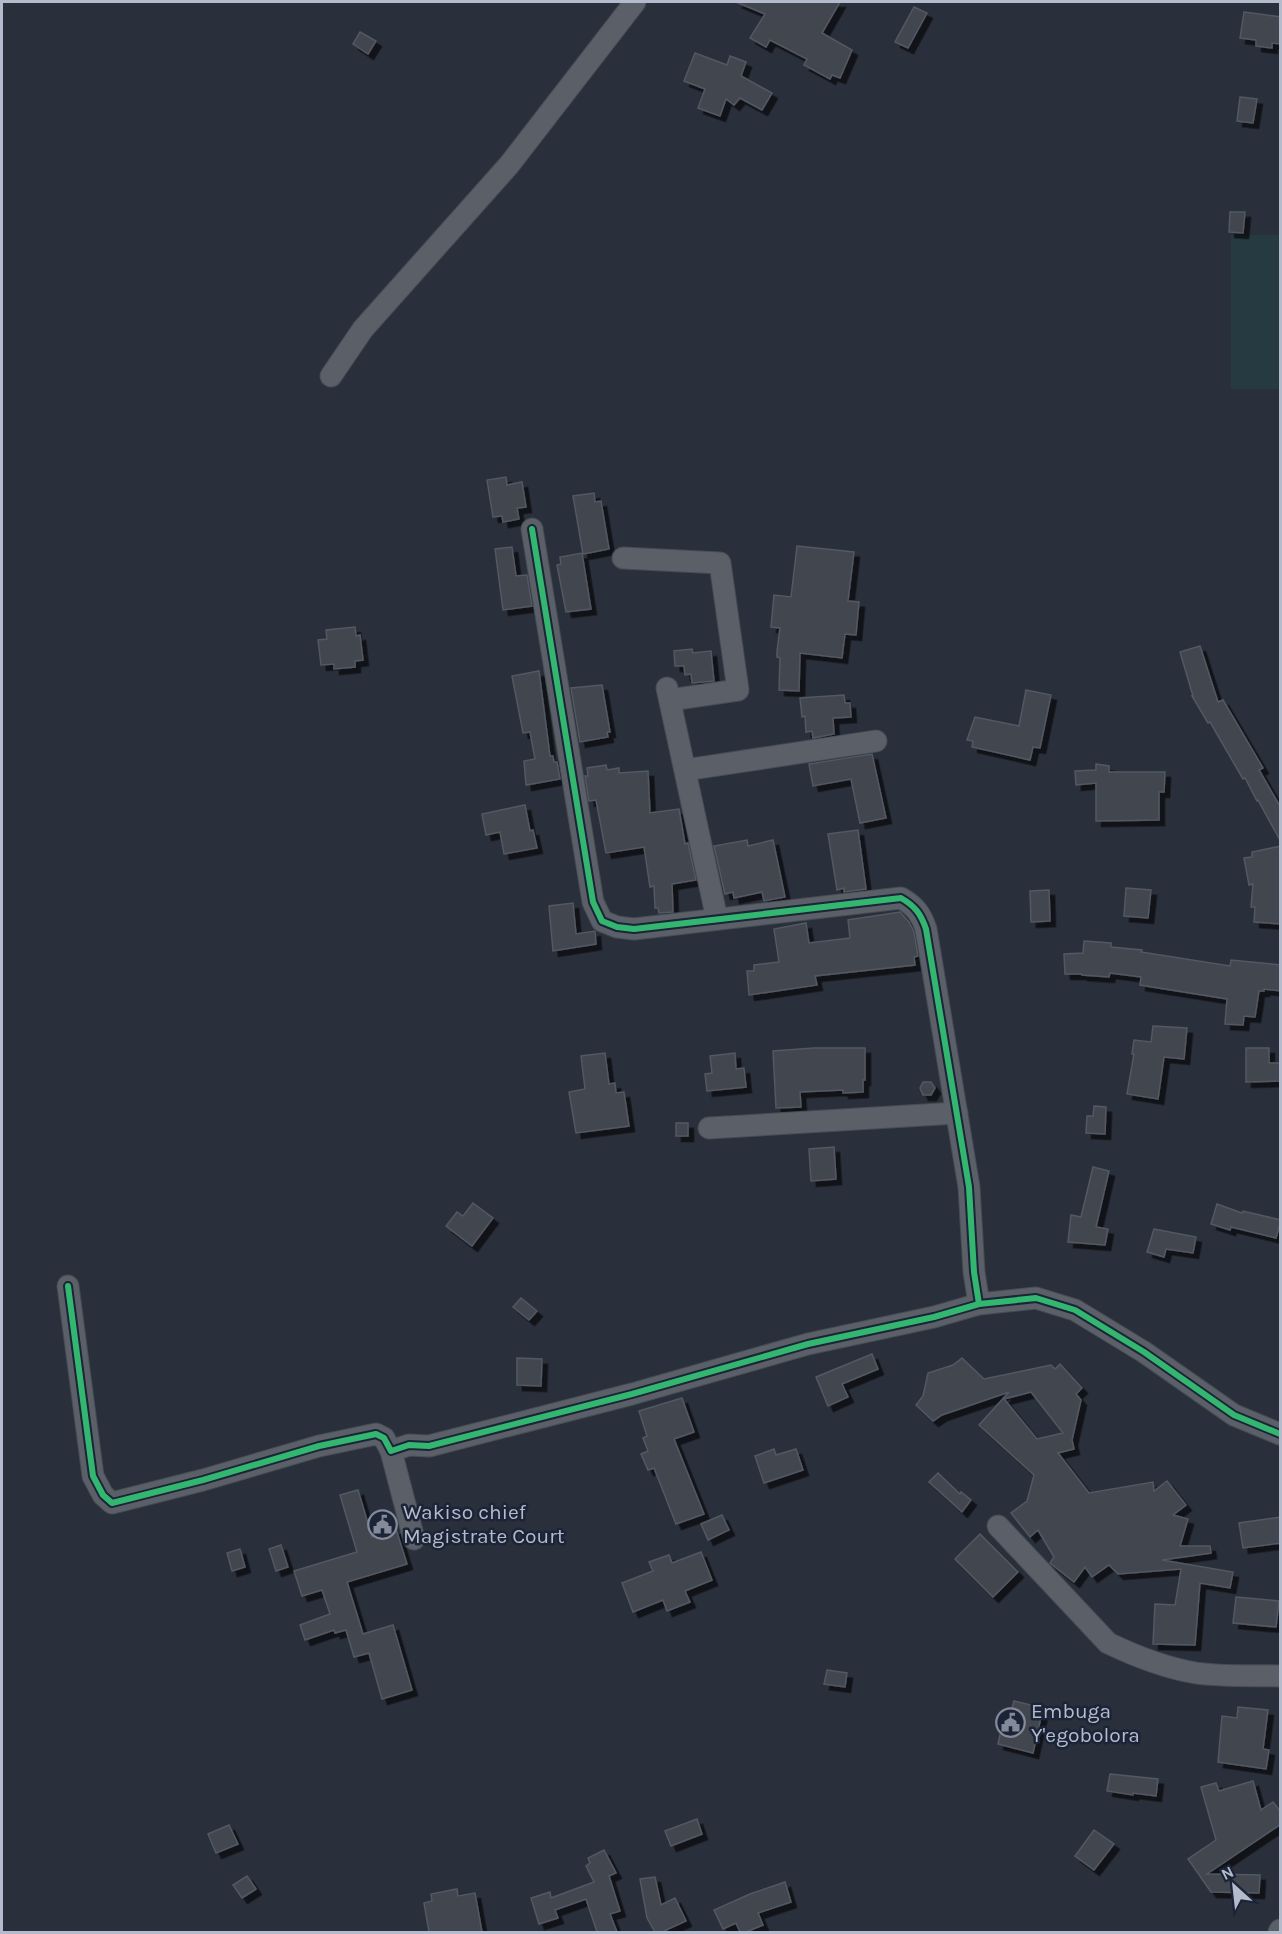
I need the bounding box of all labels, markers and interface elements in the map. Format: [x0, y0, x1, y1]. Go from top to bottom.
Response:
place label: Wakiso chief Magistrate Court [403, 1500, 565, 1548]
public building icon: Wakiso chief Magistrate Court [366, 1508, 398, 1540]
place label: Embuga Y'egobolora [1031, 1699, 1140, 1747]
public building icon: Embuga Y'egobolora [994, 1707, 1026, 1739]
north arrow [1204, 1856, 1264, 1916]
text: N [1218, 1862, 1237, 1884]

